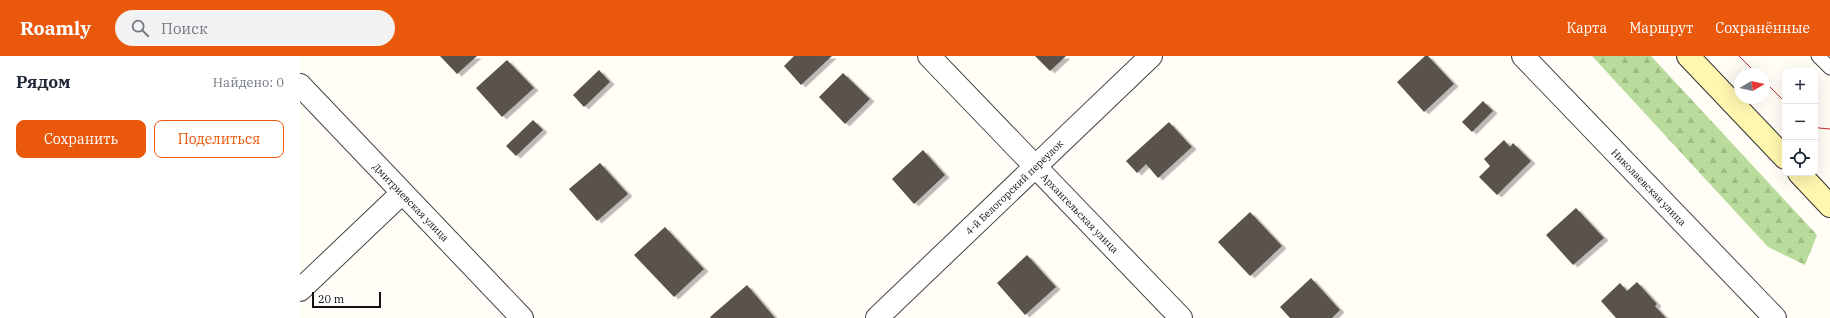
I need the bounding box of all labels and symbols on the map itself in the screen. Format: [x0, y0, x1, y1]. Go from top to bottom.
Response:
north arrow [1734, 68, 1770, 104]
street label: 4-й Белогорский переулок [963, 137, 1066, 238]
street label: Николаевская улица [1608, 146, 1689, 229]
street label: Дмитриевская улица [370, 160, 452, 245]
street label: Архангельская улица [1038, 171, 1122, 256]
scale bar [312, 290, 381, 309]

